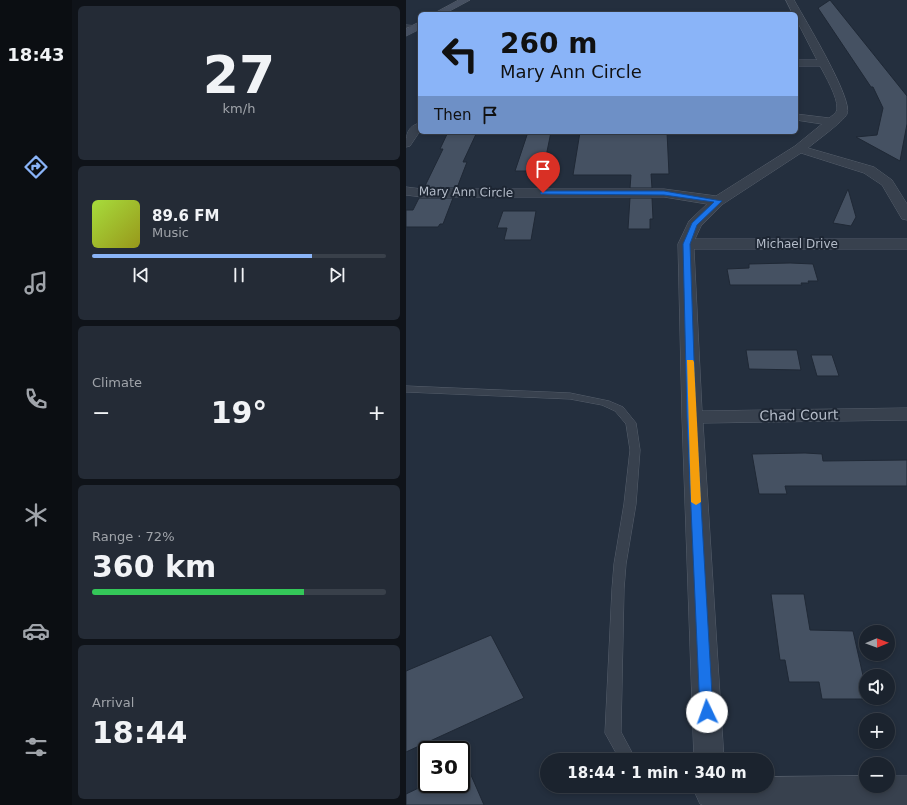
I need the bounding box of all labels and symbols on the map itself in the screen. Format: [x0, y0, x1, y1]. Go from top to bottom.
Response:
pin [526, 152, 560, 193]
street label: Mary Ann Circle [419, 184, 513, 200]
street label: Michael Drive [756, 237, 838, 251]
street label: Chad Court [759, 406, 839, 424]
north arrow [859, 625, 895, 661]
position arrow [686, 691, 728, 733]
speed limit sign: 30 [418, 741, 470, 793]

